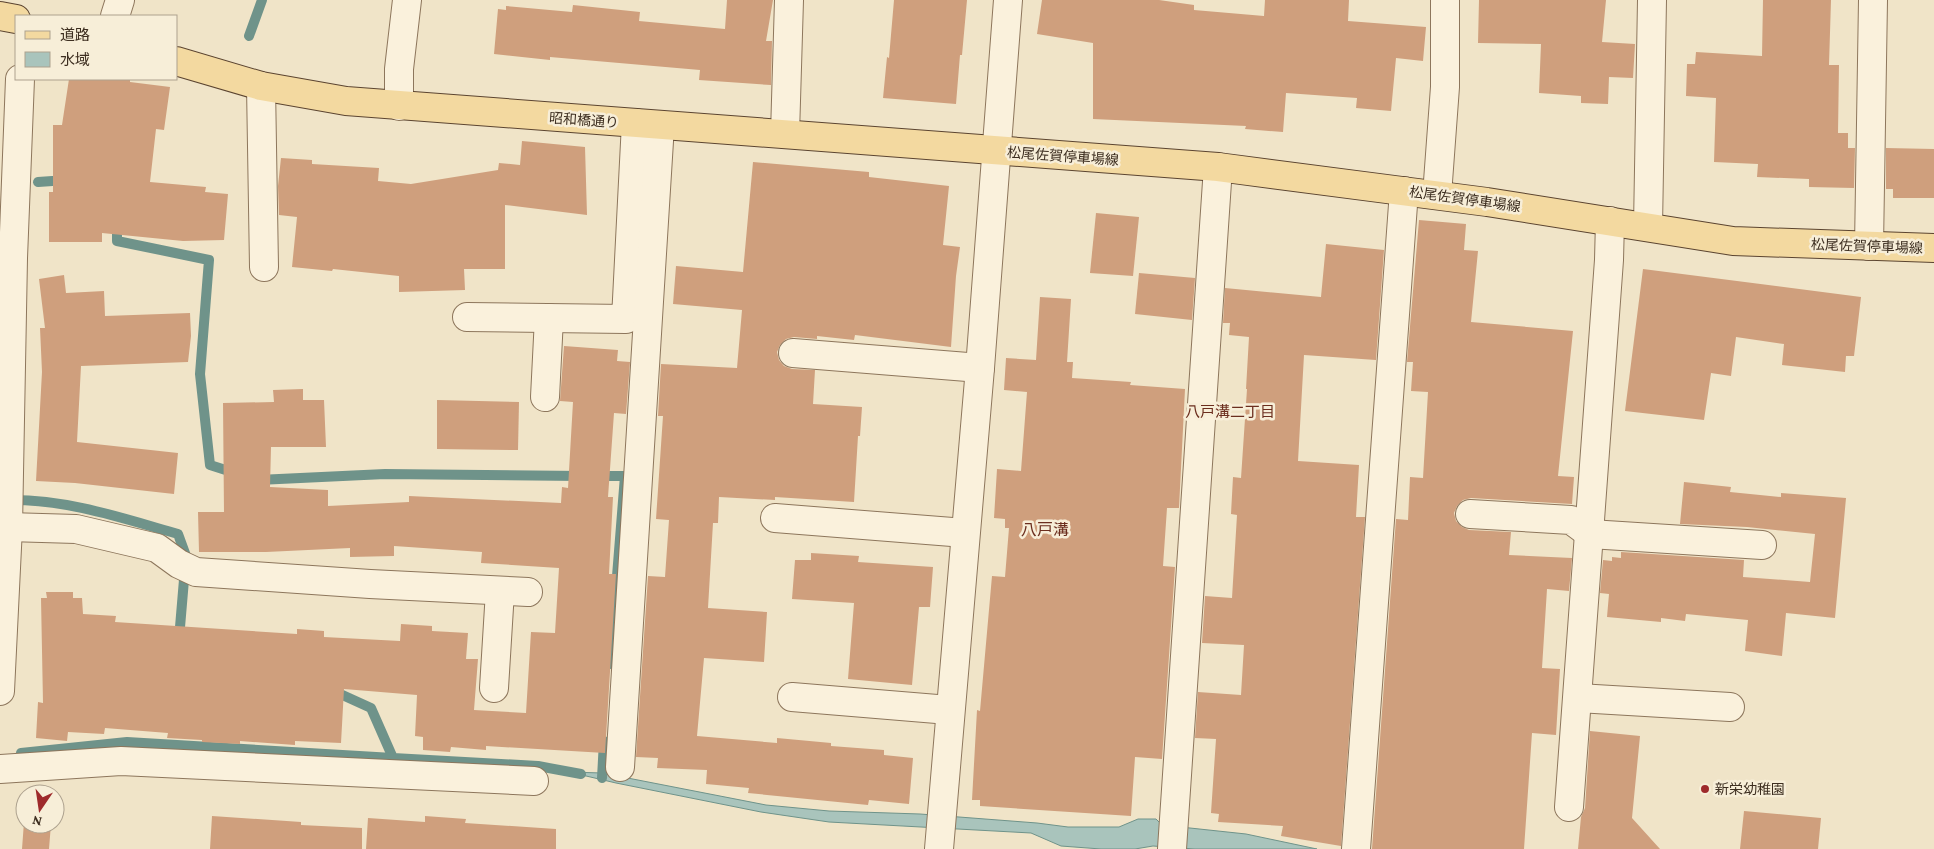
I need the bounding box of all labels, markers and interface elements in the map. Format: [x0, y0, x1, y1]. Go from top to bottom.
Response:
legend [15, 15, 178, 80]
text: 道路 [60, 27, 90, 43]
text: 水域 [60, 52, 90, 68]
street label: 昭和橋通り [549, 110, 619, 130]
street label: 松尾佐賀停車場線 [1007, 144, 1119, 168]
street label: 松尾佐賀停車場線 [1408, 183, 1522, 215]
street label: 松尾佐賀停車場線 [1811, 236, 1923, 256]
district label: 八戸溝二丁目 [1185, 404, 1275, 420]
district label: 八戸溝 [1021, 521, 1069, 538]
place label: 新栄幼稚園 [1715, 781, 1785, 797]
marker: 新栄幼稚園 [1699, 783, 1711, 795]
north arrow [15, 784, 65, 834]
text: N [30, 813, 44, 831]

